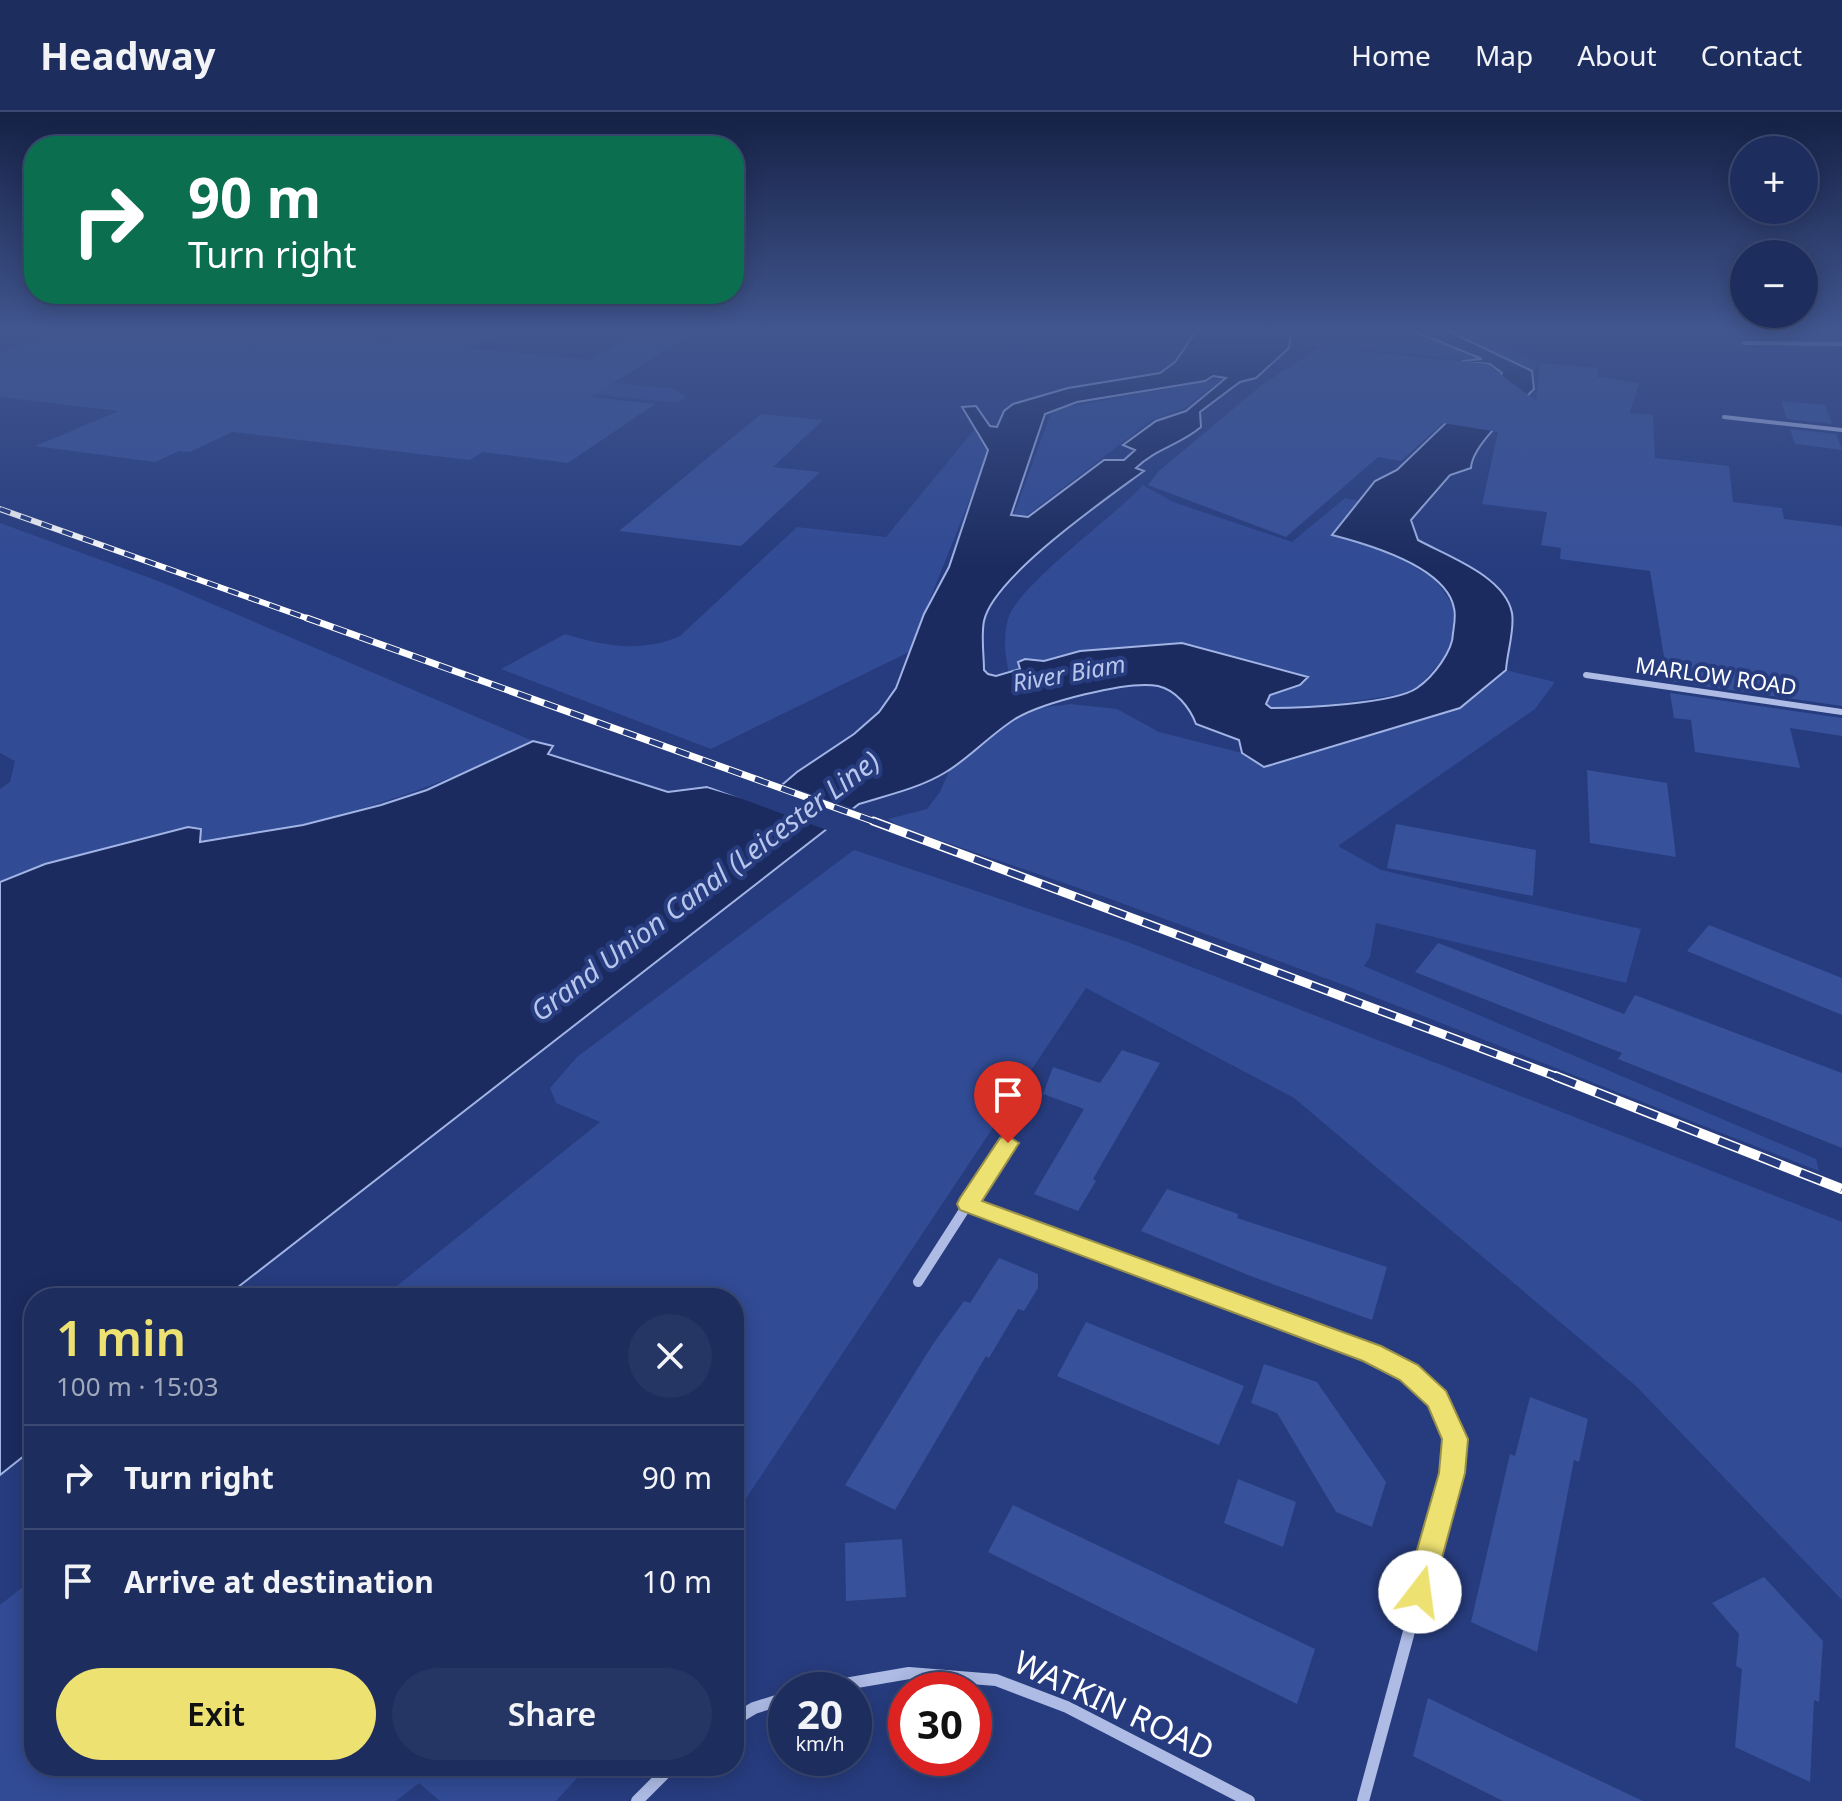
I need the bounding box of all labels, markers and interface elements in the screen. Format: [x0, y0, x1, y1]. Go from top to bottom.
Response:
text: Headway [40, 29, 216, 81]
text: Home [1351, 36, 1431, 74]
text: Map [1475, 36, 1533, 74]
text: About [1577, 36, 1657, 74]
text: Contact [1701, 36, 1802, 74]
map controls [1730, 136, 1818, 328]
button: + [1730, 136, 1818, 224]
text: 90 m [188, 158, 321, 234]
icon: right [56, 168, 160, 272]
text: Turn right [188, 230, 356, 279]
button: − [1730, 240, 1818, 328]
water label: River Biam [1010, 646, 1128, 699]
street label: MARLOW ROAD [1634, 649, 1799, 701]
water label: Grand Union Canal (Leicester Line) [522, 741, 887, 1029]
pin [974, 1061, 1042, 1143]
icon: arrive [986, 1073, 1030, 1117]
text: 1 min [56, 1305, 186, 1370]
button: close [628, 1314, 712, 1398]
text: 100 m · 15:03 [56, 1368, 219, 1404]
icon: right [56, 1455, 100, 1499]
text: Turn right [124, 1457, 274, 1498]
text: 90 m [642, 1457, 712, 1498]
position arrow [1378, 1550, 1462, 1634]
icon: arrive [56, 1559, 100, 1603]
text: Arrive at destination [124, 1561, 434, 1602]
text: 10 m [642, 1561, 712, 1602]
street label: WATKIN ROAD [1008, 1640, 1222, 1770]
button: Exit [56, 1668, 376, 1760]
button: Share [392, 1668, 712, 1760]
speed limit sign: 30 [888, 1672, 992, 1776]
text: 20 [797, 1686, 843, 1741]
text: km/h [795, 1730, 845, 1757]

